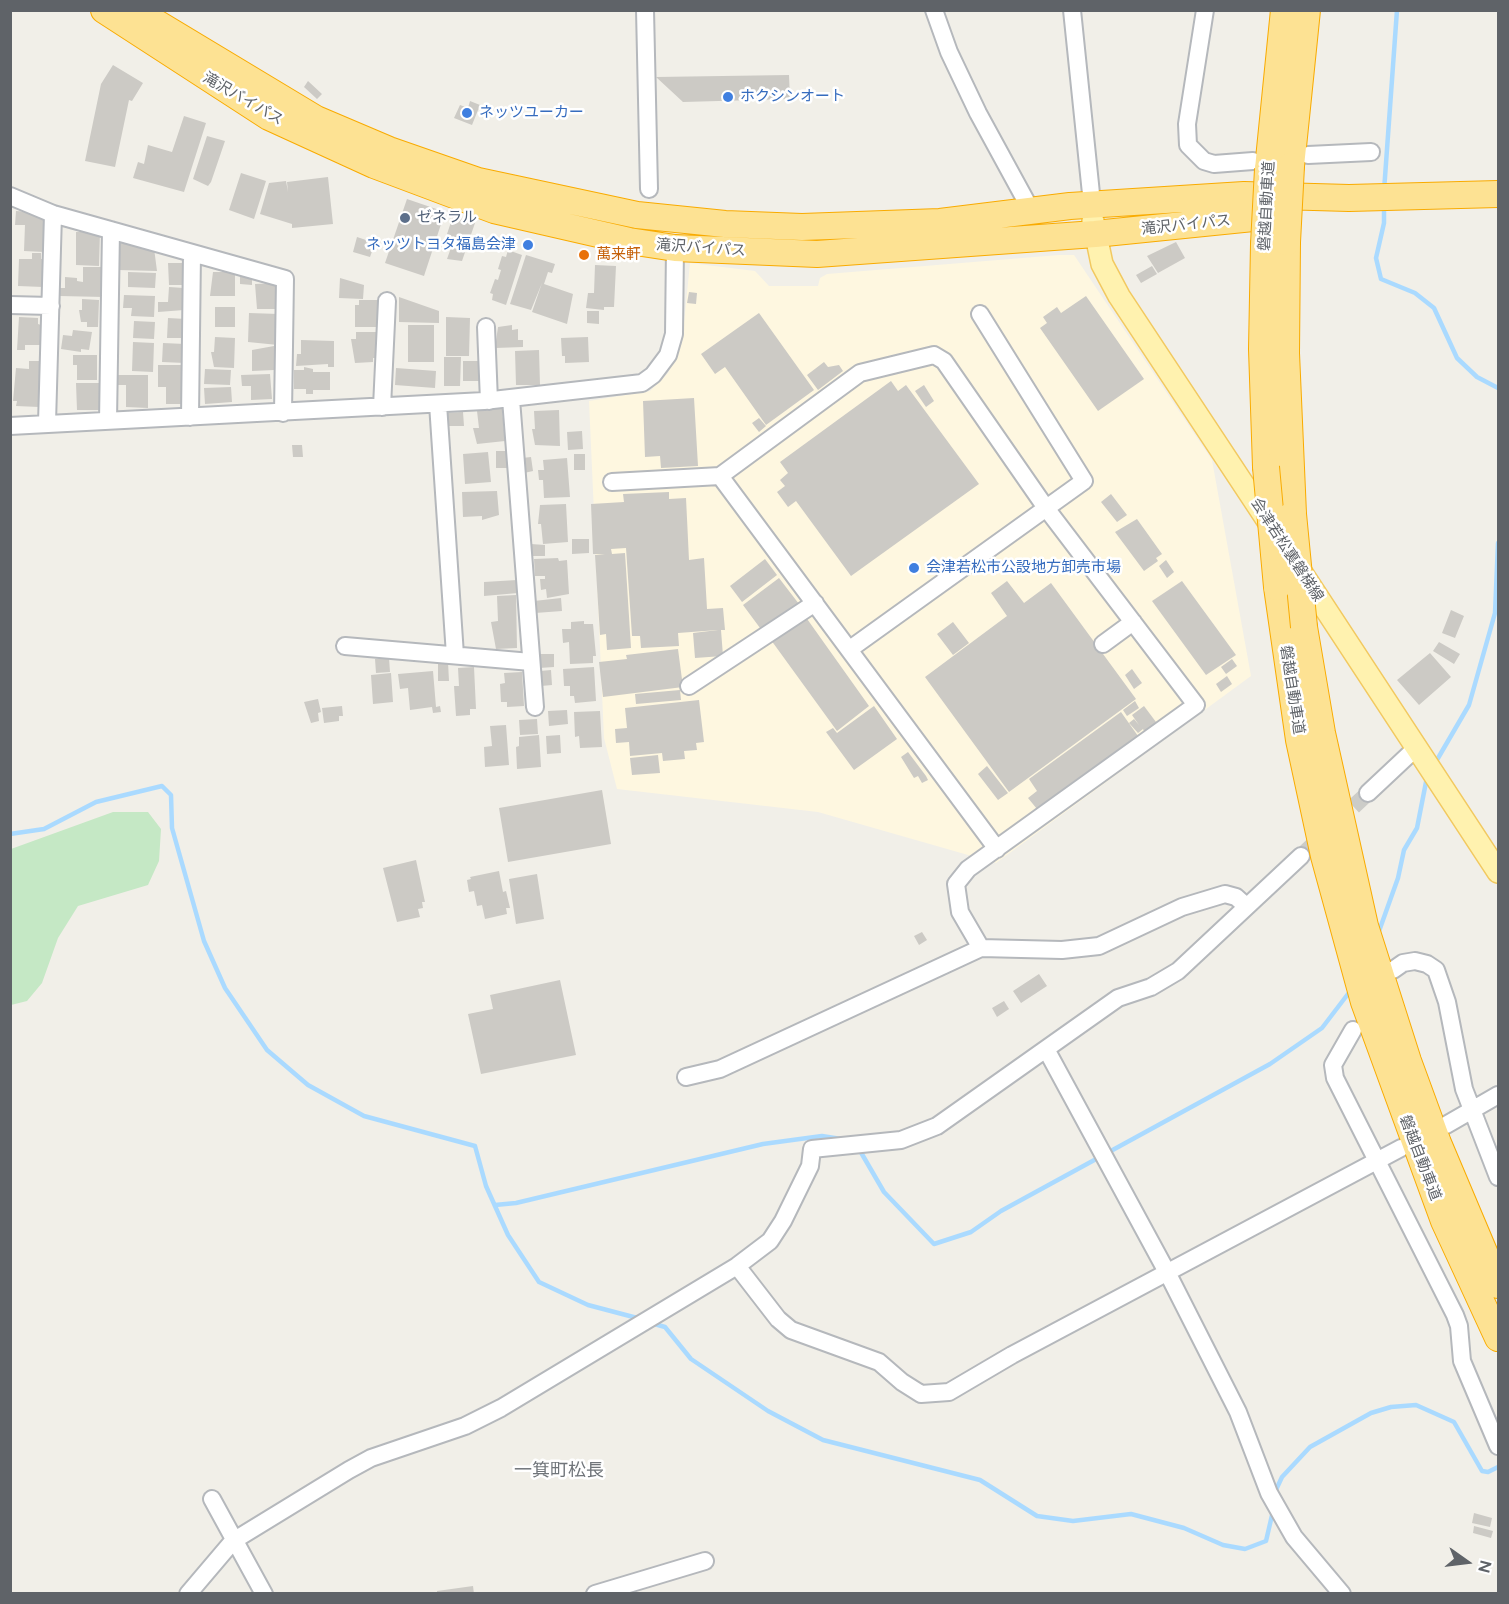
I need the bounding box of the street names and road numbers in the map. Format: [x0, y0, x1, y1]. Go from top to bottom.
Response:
street label: 滝沢バイパス [200, 69, 286, 129]
street label: 磐越自動車道 [1256, 161, 1278, 251]
street label: 滝沢バイパス [1140, 211, 1232, 239]
street label: 滝沢バイパス [655, 236, 747, 260]
street label: 会津若松裏磐梯線 [1247, 495, 1327, 605]
street label: 磐越自動車道 [1276, 644, 1308, 736]
street label: 磐越自動車道 [1395, 1113, 1445, 1203]

